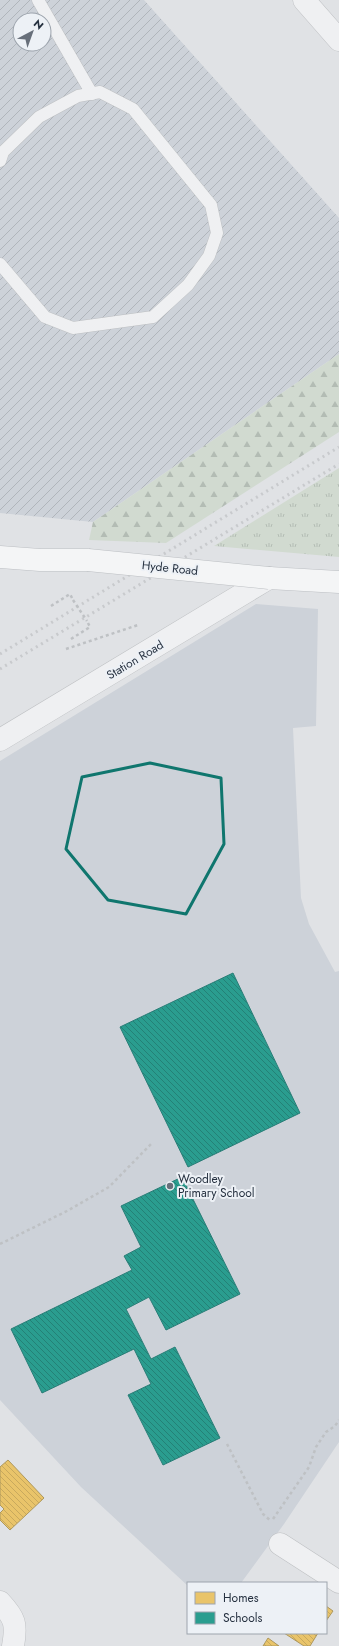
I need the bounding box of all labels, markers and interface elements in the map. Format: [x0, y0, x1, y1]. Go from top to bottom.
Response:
north arrow [12, 12, 52, 52]
text: N [30, 16, 47, 33]
street label: Hyde Road [141, 556, 199, 580]
street label: Station Road [103, 636, 167, 684]
place label: Woodley Primary School [178, 1170, 255, 1202]
marker: Woodley Primary School [165, 1181, 175, 1191]
legend [187, 1582, 327, 1634]
text: Homes [223, 1589, 259, 1607]
text: Schools [223, 1609, 262, 1627]

